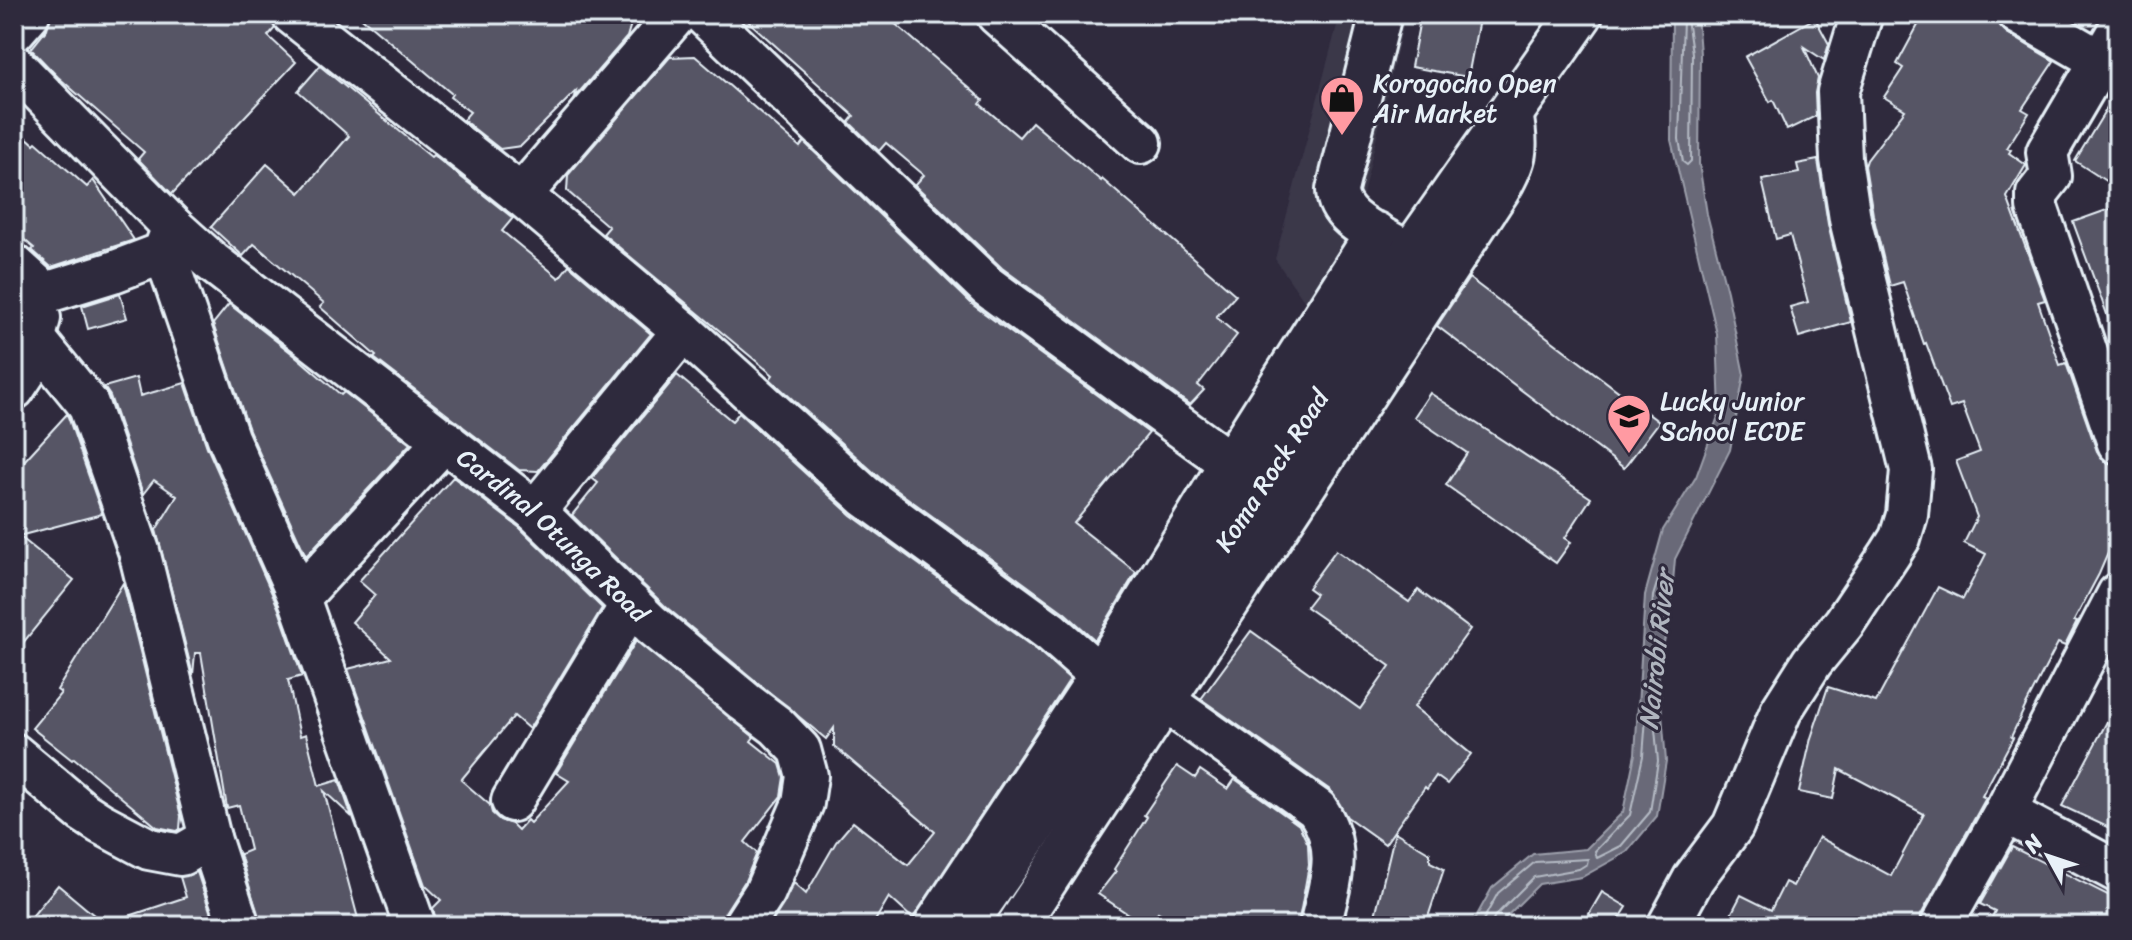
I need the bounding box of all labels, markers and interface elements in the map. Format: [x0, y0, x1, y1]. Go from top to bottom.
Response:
place label: Korogocho Open Air Market [1372, 60, 1557, 136]
shop icon: Korogocho Open Air Market [1318, 74, 1366, 137]
street label: Koma Rock Road [1201, 378, 1343, 561]
place label: Lucky Junior School ECDE [1660, 378, 1806, 454]
school or university icon: Lucky Junior School ECDE [1605, 392, 1653, 455]
street label: Cardinal Otunga Road [447, 435, 662, 636]
water label: Nairobi River [1624, 563, 1690, 732]
north arrow [2008, 816, 2088, 896]
text: N [2013, 825, 2053, 863]

